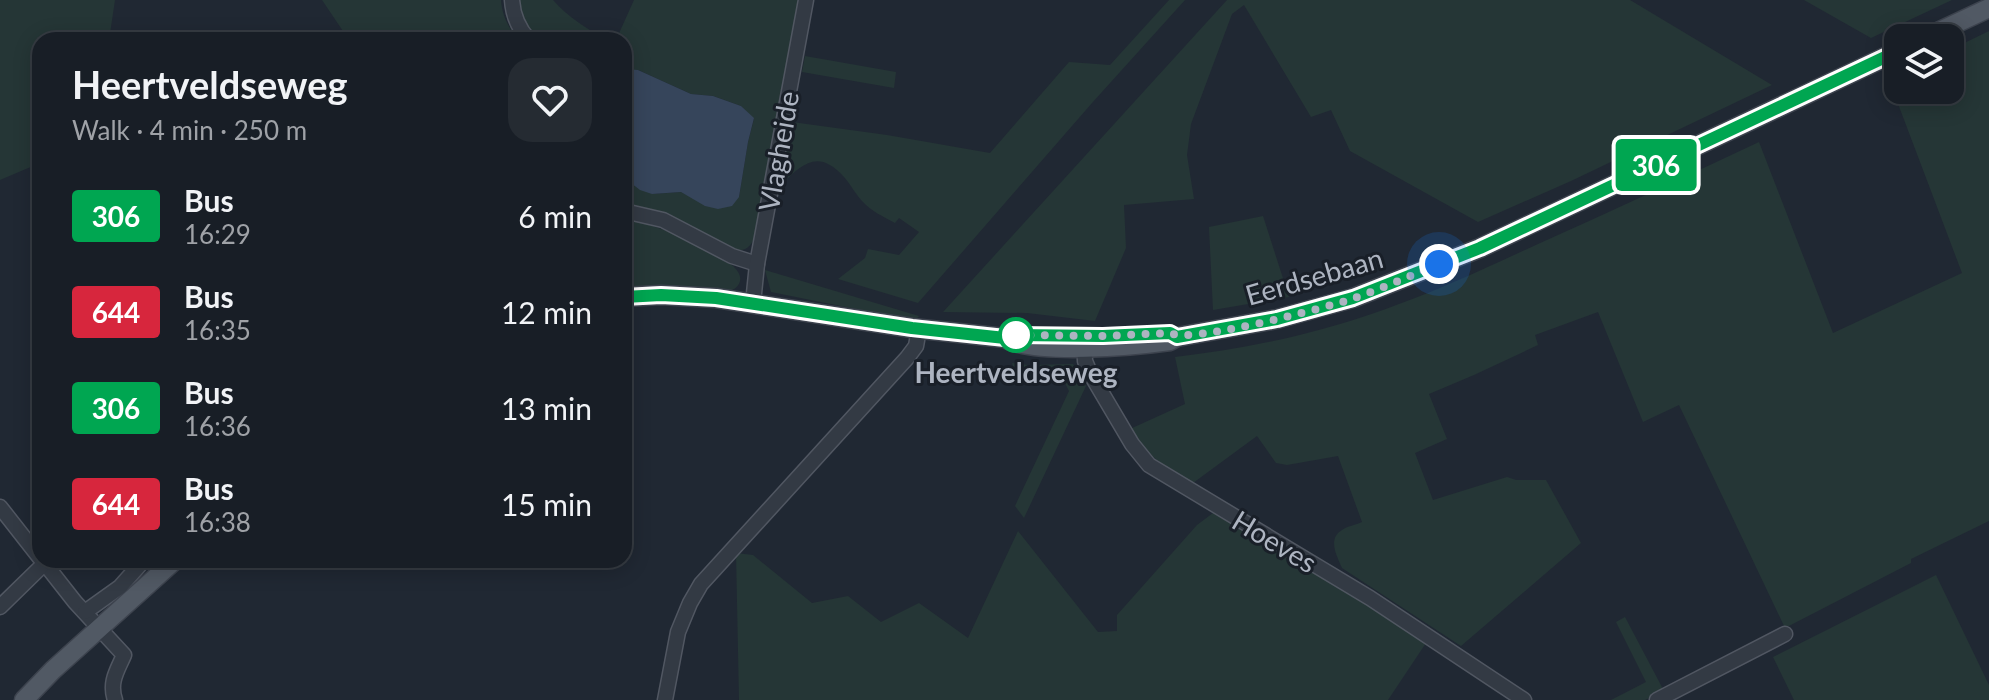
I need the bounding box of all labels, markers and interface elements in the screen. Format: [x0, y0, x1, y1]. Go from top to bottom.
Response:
map controls [1884, 24, 1964, 104]
button: layers [1884, 24, 1964, 104]
button: heart [508, 58, 592, 142]
text: Heertveldseweg [72, 61, 348, 107]
street label: Vlagheide [751, 88, 805, 214]
text: Walk · 4 min · 250 m [72, 114, 307, 146]
line badge: 306 [1610, 139, 1702, 191]
text: 306 [1632, 148, 1680, 182]
text: Bus [184, 182, 234, 218]
text: 6 min [518, 198, 592, 234]
text: 306 [92, 199, 140, 233]
text: 16:29 [184, 218, 251, 250]
street label: Eerdsebaan [1241, 240, 1387, 312]
your location [1419, 244, 1459, 284]
text: Bus [184, 278, 234, 314]
text: 12 min [501, 294, 592, 330]
text: 644 [92, 295, 140, 329]
text: 16:35 [184, 314, 251, 346]
marker: Heertveldseweg [999, 318, 1033, 352]
place label: Heertveldseweg [914, 355, 1118, 389]
text: Bus [184, 374, 234, 410]
text: 13 min [501, 390, 592, 426]
text: 306 [92, 391, 140, 425]
text: 16:36 [184, 410, 251, 442]
text: Bus [184, 470, 234, 506]
text: 15 min [501, 486, 592, 522]
text: 644 [92, 487, 140, 521]
street label: Hoeves [1227, 503, 1323, 579]
text: 16:38 [184, 506, 251, 538]

